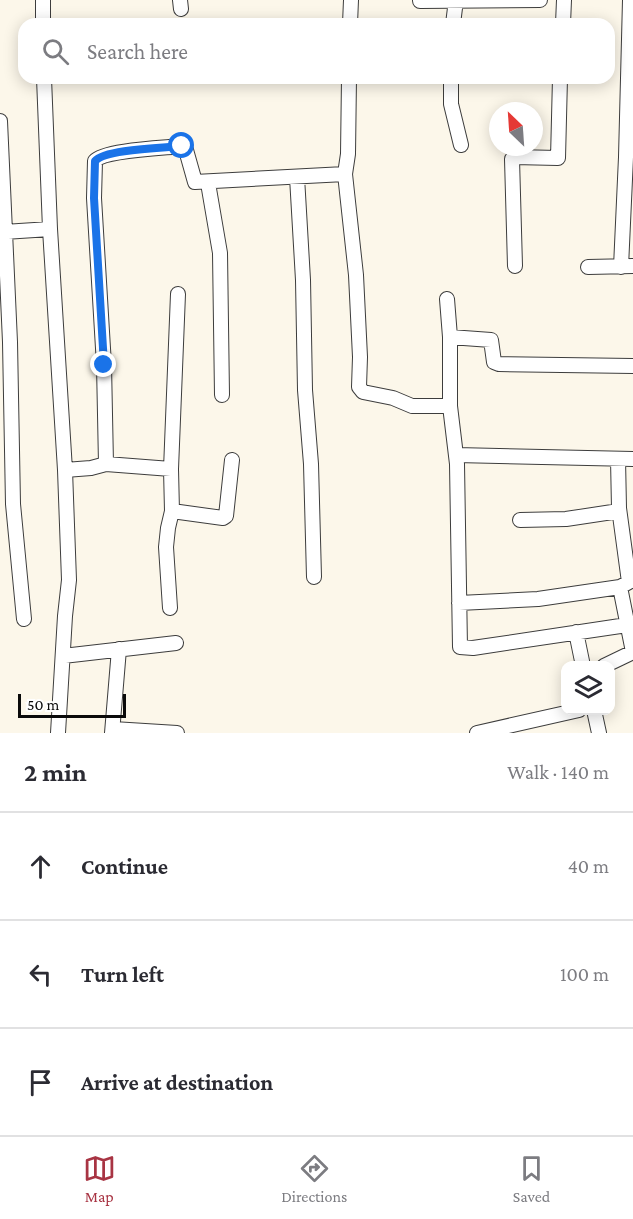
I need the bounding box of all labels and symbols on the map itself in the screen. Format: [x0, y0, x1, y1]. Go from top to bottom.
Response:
north arrow [489, 102, 543, 156]
route start [168, 132, 194, 158]
route end [90, 351, 116, 377]
scale bar [18, 691, 126, 718]

